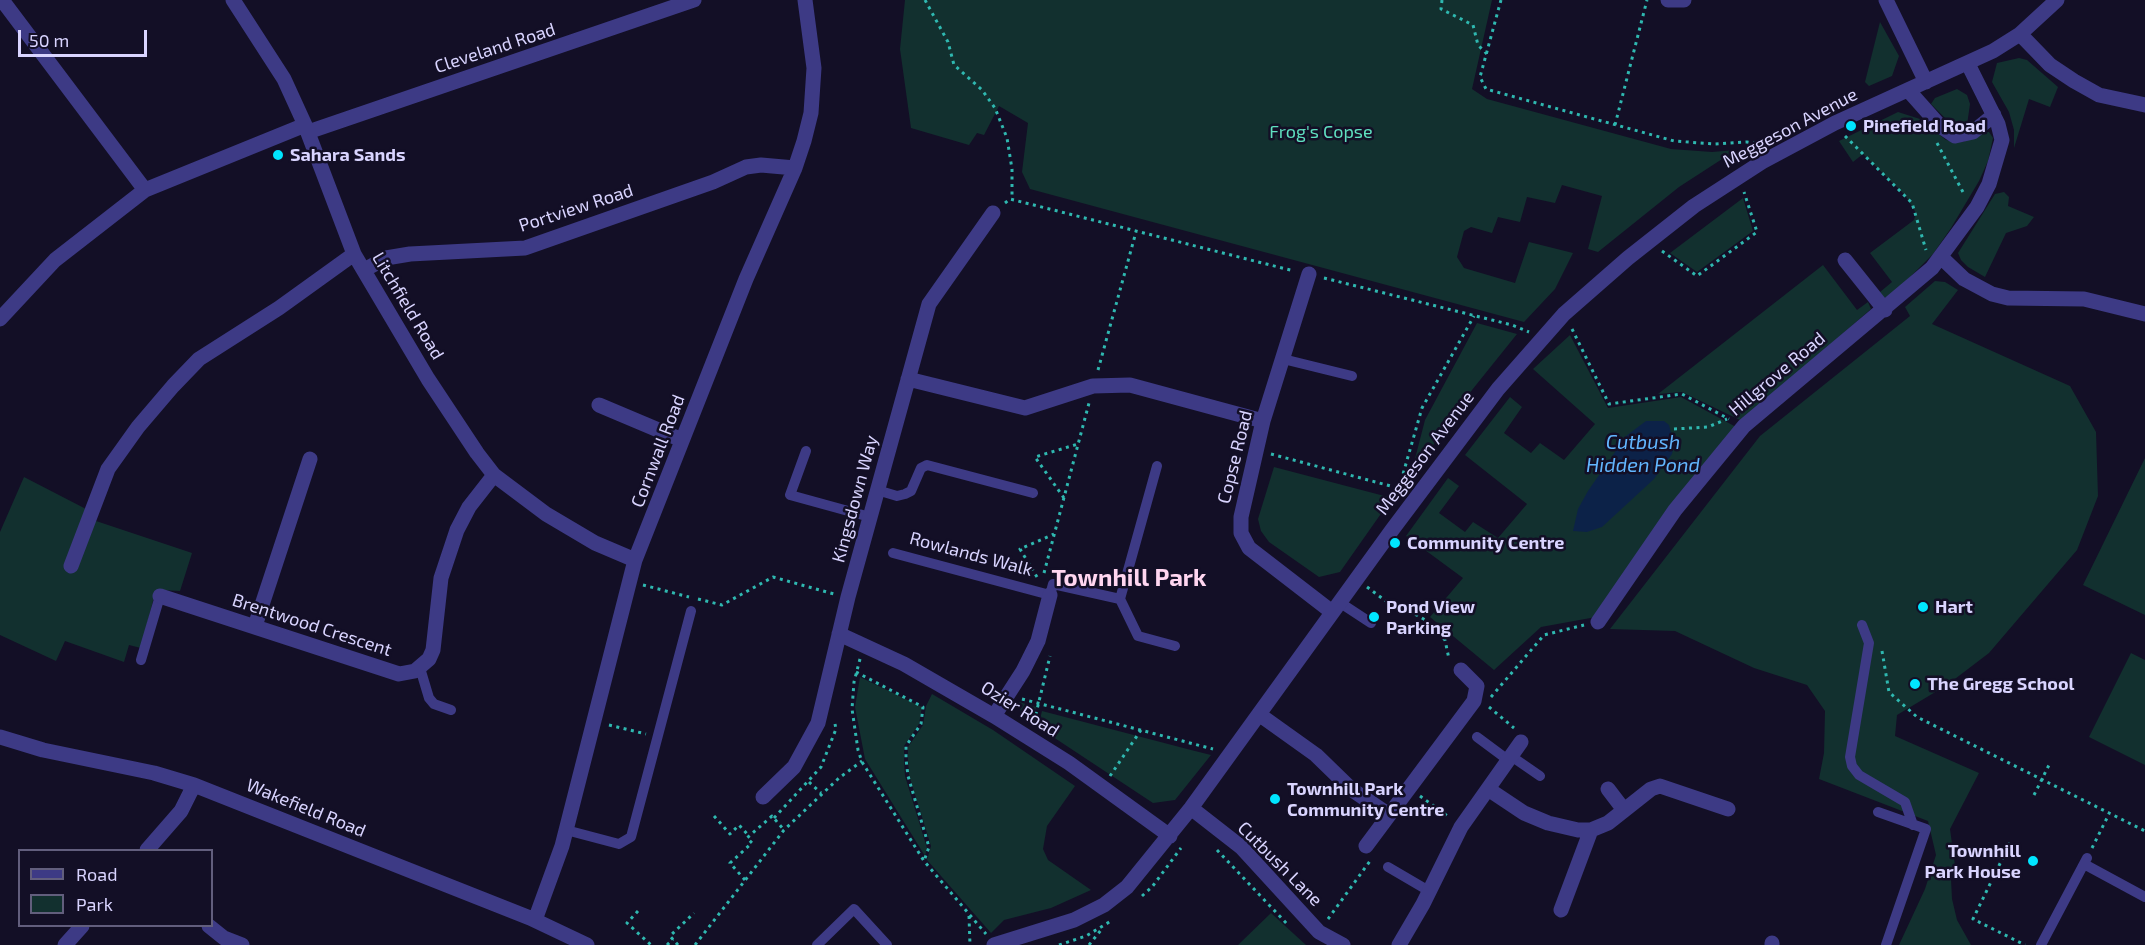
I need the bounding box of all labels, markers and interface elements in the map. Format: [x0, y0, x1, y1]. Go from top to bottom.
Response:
scale bar [21, 18, 150, 56]
street label: Cleveland Road [432, 18, 558, 78]
text: 50 m [29, 29, 69, 51]
street label: Meggeson Avenue [1719, 83, 1861, 173]
place label: Pinefield Road [1863, 115, 1986, 137]
marker: Pinefield Road [1844, 119, 1858, 133]
park label: Frog's Copse [1269, 121, 1373, 143]
place label: Sahara Sands [290, 144, 406, 166]
marker: Sahara Sands [271, 148, 285, 162]
street label: Portview Road [516, 179, 636, 237]
street label: Litchfield Road [367, 248, 449, 364]
street label: Hillgrove Road [1725, 328, 1829, 420]
street label: Meggeson Avenue [1371, 387, 1479, 519]
street label: Cornwall Road [627, 392, 689, 510]
street label: Copse Road [1213, 408, 1257, 506]
water label: Cutbush Hidden Pond [1586, 430, 1700, 477]
street label: Kingsdown Way [828, 433, 882, 565]
street label: Rowlands Walk [907, 527, 1035, 581]
place label: Community Centre [1407, 532, 1564, 554]
marker: Community Centre [1388, 536, 1402, 550]
district label: Townhill Park [1052, 564, 1206, 592]
street label: Brentwood Crescent [230, 589, 394, 661]
place label: Pond View Parking [1386, 596, 1475, 638]
place label: Hart [1935, 596, 1973, 618]
marker: Hart [1916, 600, 1930, 614]
marker: Pond View Parking [1367, 610, 1381, 624]
place label: The Gregg School [1927, 673, 2075, 695]
street label: Ozier Road [977, 677, 1063, 741]
marker: The Gregg School [1908, 677, 1922, 691]
street label: Wakefield Road [243, 774, 369, 842]
place label: Townhill Park Community Centre [1287, 778, 1444, 820]
marker: Townhill Park Community Centre [1268, 792, 1282, 806]
street label: Cutbush Lane [1233, 817, 1327, 911]
place label: Townhill Park House [1925, 840, 2021, 882]
legend [18, 849, 213, 927]
marker: Townhill Park House [2026, 854, 2040, 868]
text: Road [76, 863, 117, 885]
text: Park [76, 893, 113, 915]

